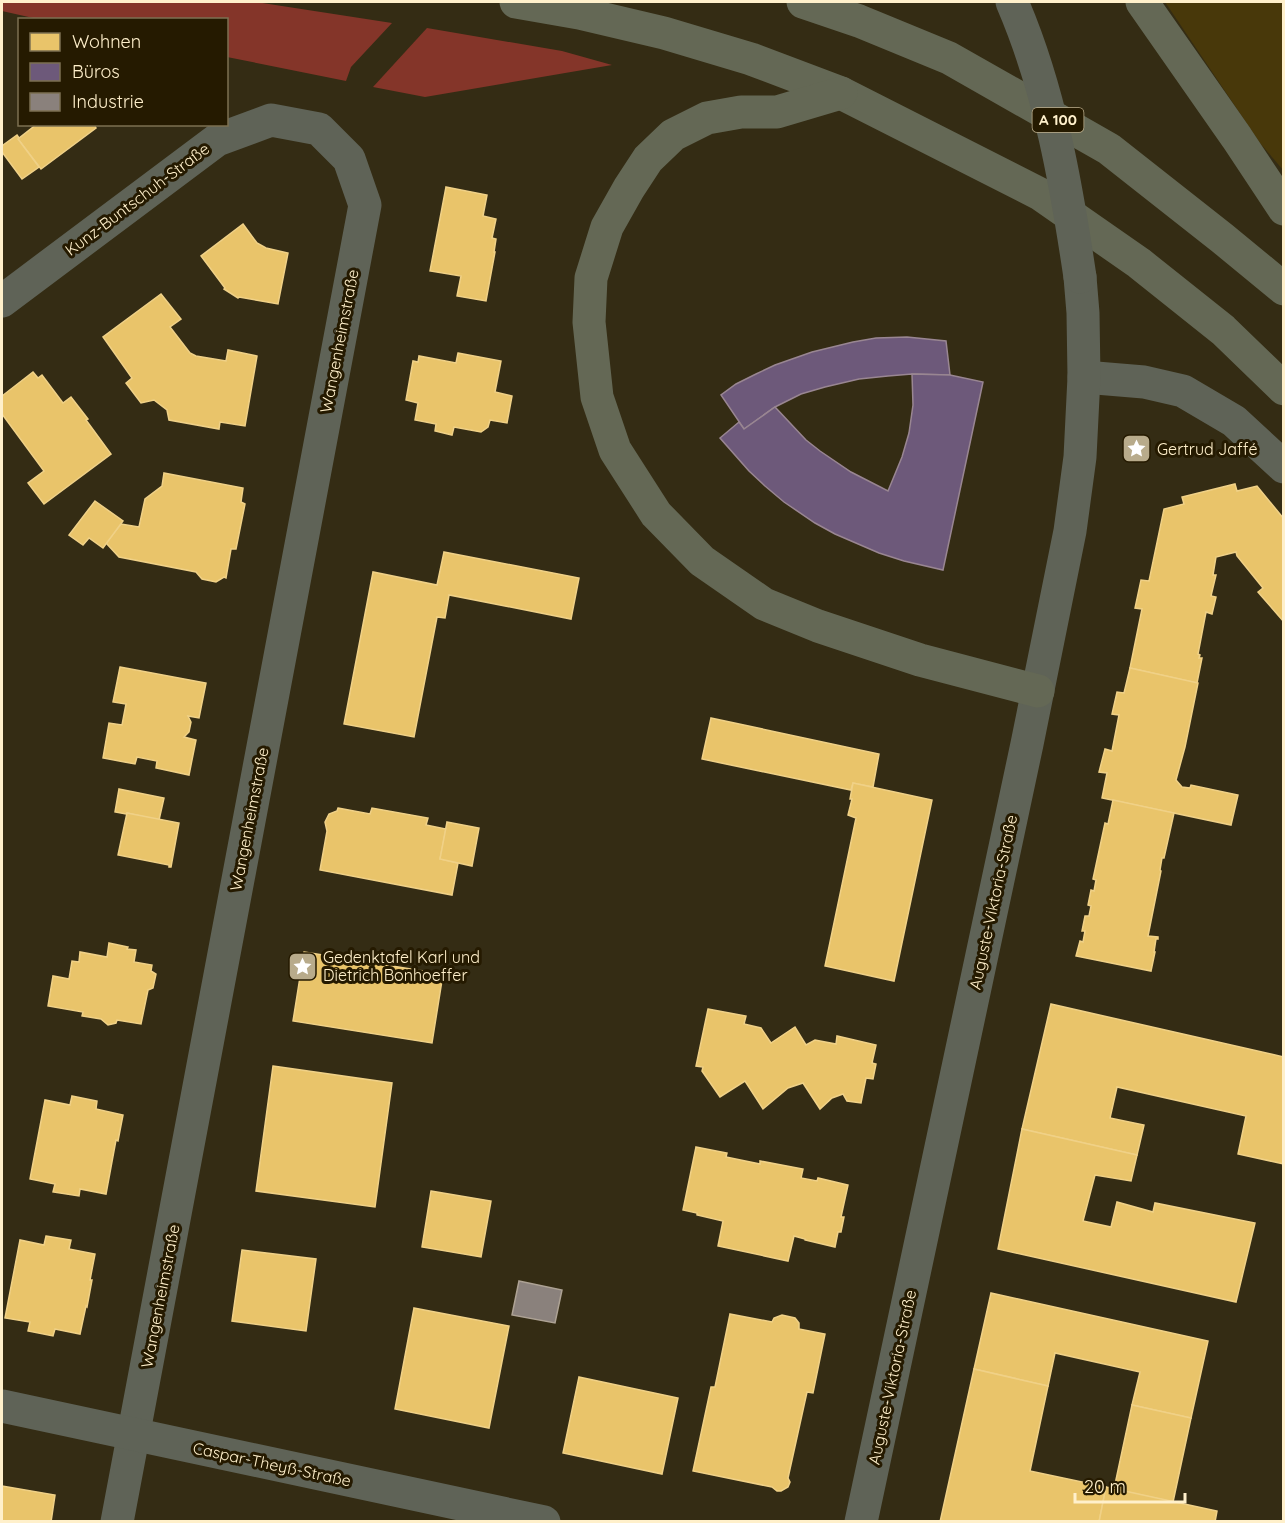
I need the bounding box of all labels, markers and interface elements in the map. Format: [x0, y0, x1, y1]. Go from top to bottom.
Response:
legend [18, 18, 228, 126]
text: Wohnen [72, 30, 141, 53]
text: Büros [72, 60, 120, 83]
text: Industrie [72, 90, 144, 113]
road number: A 100 [1032, 108, 1084, 132]
street label: Kunz-Buntschuh-Straße [61, 138, 213, 260]
street label: Wangenheimstraße [315, 268, 363, 414]
place icon: Gertrud Jaffé [1120, 433, 1152, 465]
place label: Gertrud Jaffé [1157, 439, 1257, 459]
street label: Wangenheimstraße [225, 746, 273, 892]
street label: Auguste-Viktoria-Straße [965, 813, 1021, 991]
place label: Gedenktafel Karl und Dietrich Bonhoeffer [323, 947, 480, 985]
place icon: Gedenktafel Karl und Dietrich Bonhoeffer [286, 950, 318, 982]
street label: Wangenheimstraße [136, 1223, 184, 1369]
street label: Auguste-Viktoria-Straße [864, 1288, 920, 1466]
street label: Caspar-Theyß-Straße [191, 1437, 353, 1491]
scale bar [1075, 1466, 1184, 1504]
text: 20 m [1084, 1475, 1126, 1498]

